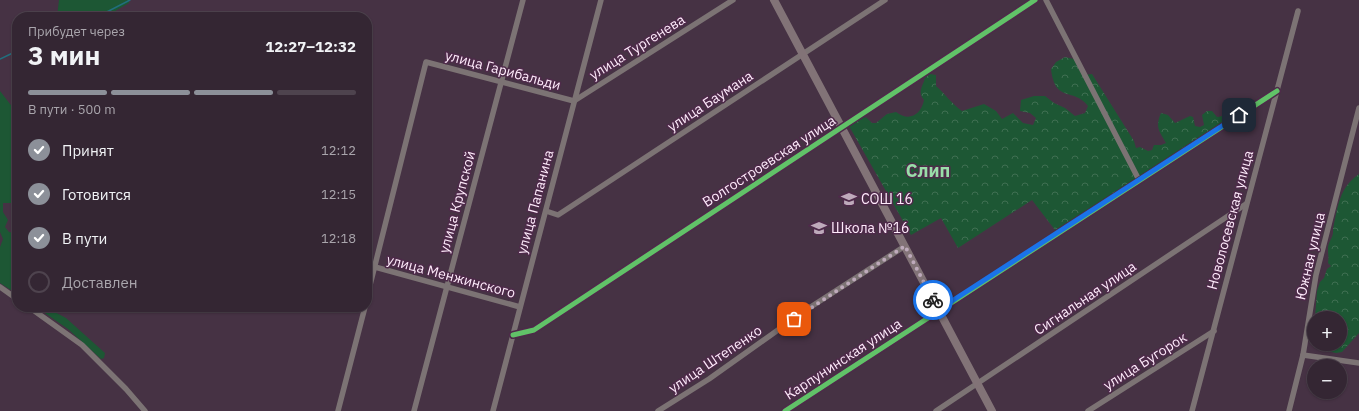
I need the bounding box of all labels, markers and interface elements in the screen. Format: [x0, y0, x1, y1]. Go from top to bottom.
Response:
street label: улица Тургенева [586, 10, 689, 84]
text: Прибудет через [28, 23, 125, 40]
text: 12:27–12:32 [265, 37, 356, 56]
text: 3 мин [28, 38, 100, 72]
street label: улица Гарибальди [443, 46, 563, 94]
street label: улица Баумана [664, 66, 757, 135]
pin [1222, 98, 1256, 132]
text: В пути · 500 m [28, 101, 116, 118]
icon: home [1228, 104, 1250, 126]
street label: Волгостроевская улица [699, 111, 839, 211]
icon: check [28, 139, 50, 161]
text: Принят [62, 141, 114, 160]
text: 12:12 [321, 142, 356, 159]
street label: улица Папанина [512, 148, 558, 256]
street label: Новолосевская улица [1203, 148, 1257, 291]
street label: улица Крупской [435, 149, 479, 255]
district label: Слип [906, 159, 950, 182]
icon: check [28, 183, 50, 205]
text: Готовится [62, 185, 131, 204]
text: 12:15 [321, 186, 356, 203]
school or university icon: СОШ 16 [840, 190, 858, 208]
place label: СОШ 16 [861, 190, 913, 208]
street label: Южная улица [1291, 210, 1329, 302]
school or university icon: Школа №16 [810, 219, 828, 237]
place label: Школа №16 [831, 219, 910, 237]
icon: check [28, 227, 50, 249]
text: В пути [62, 229, 107, 248]
text: 12:18 [321, 230, 356, 247]
street label: улица Менжинского [385, 250, 518, 302]
street label: Сигнальная улица [1030, 257, 1140, 339]
text: Доставлен [62, 273, 138, 292]
courier [913, 280, 953, 320]
icon: bike [922, 289, 944, 311]
pin [777, 302, 811, 336]
icon: bag [783, 308, 805, 330]
map controls [1307, 311, 1347, 399]
button: + [1307, 311, 1347, 351]
street label: Карпунинская улица [781, 314, 905, 404]
street label: улица Штепенко [665, 321, 765, 397]
street label: улица Бугорок [1100, 328, 1190, 394]
button: − [1307, 359, 1347, 399]

